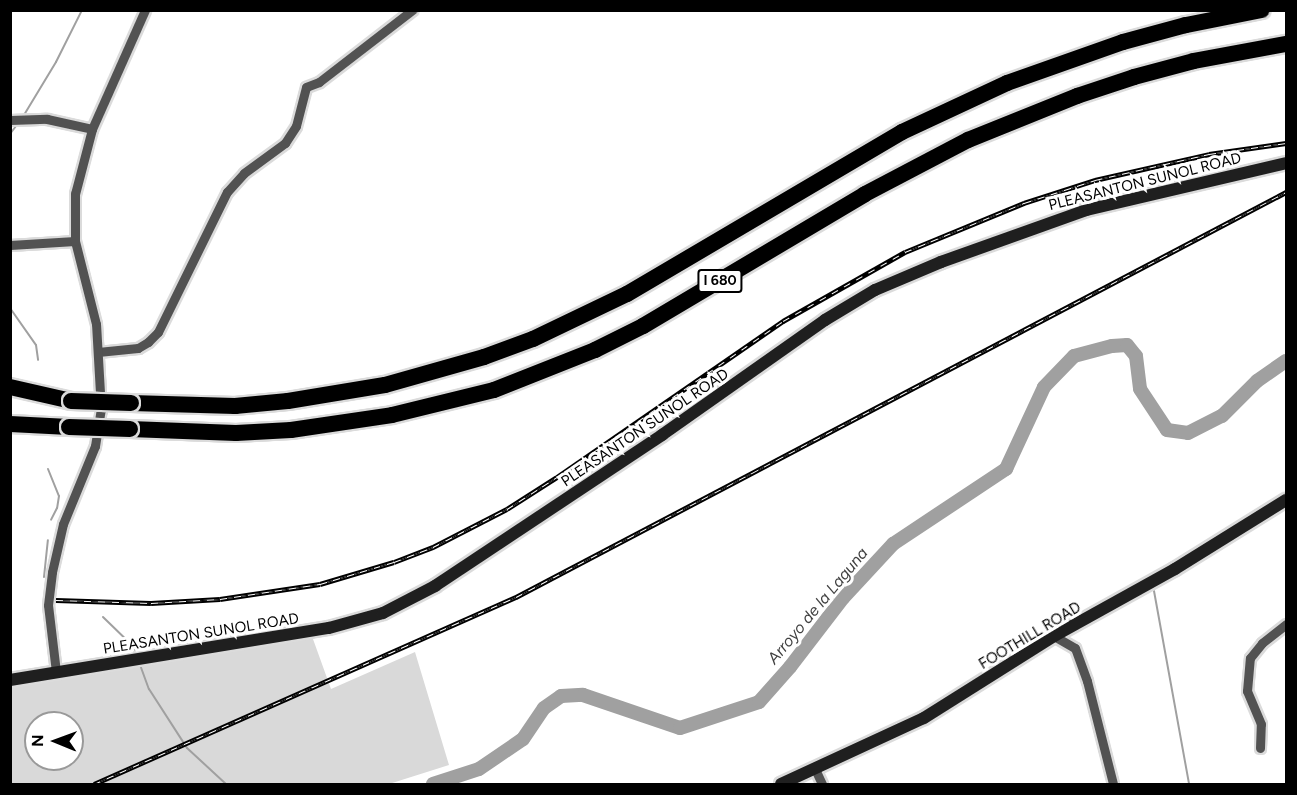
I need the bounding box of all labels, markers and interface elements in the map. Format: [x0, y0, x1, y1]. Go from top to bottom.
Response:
street label: PLEASANTON SUNOL ROAD [1047, 149, 1243, 215]
road number: I 680 [696, 270, 744, 292]
street label: PLEASANTON SUNOL ROAD [558, 365, 732, 491]
water label: Arroyo de la Laguna [764, 544, 872, 668]
street label: FOOTHILL ROAD [976, 598, 1084, 674]
street label: PLEASANTON SUNOL ROAD [102, 610, 300, 658]
north arrow [24, 711, 84, 771]
text: N [28, 734, 47, 747]

